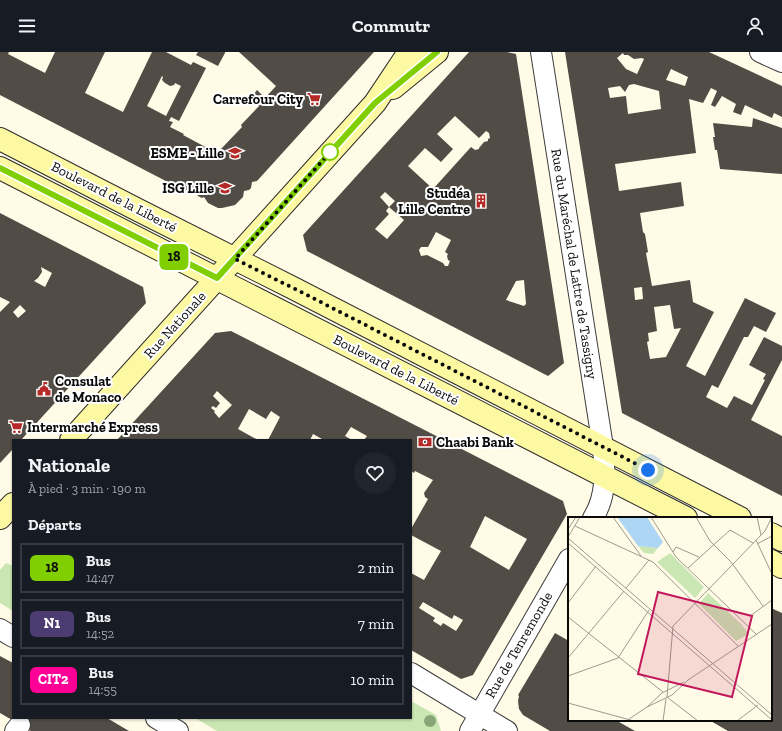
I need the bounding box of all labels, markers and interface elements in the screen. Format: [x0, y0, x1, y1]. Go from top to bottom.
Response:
icon: menu [16, 15, 38, 37]
text: Commutr [352, 15, 430, 37]
icon: person [744, 15, 766, 37]
place label: Carrefour City [213, 91, 304, 108]
supermarket icon: Carrefour City [306, 91, 322, 107]
unlabelled marker [321, 143, 339, 161]
place label: ESME - Lille [151, 145, 224, 162]
school or university icon: ESME - Lille [227, 145, 243, 161]
street label: Rue du Maréchal de Lattre de Tassigny [547, 148, 601, 381]
street label: Boulevard de la Liberté [48, 158, 180, 236]
place label: ISG Lille [162, 180, 214, 197]
school or university icon: ISG Lille [217, 180, 233, 196]
place label: Studéa Lille Centre [398, 185, 470, 218]
building icon: Studéa Lille Centre [473, 193, 489, 209]
line badge: 18 [156, 244, 192, 270]
text: 18 [167, 248, 181, 265]
street label: Rue Nationale [140, 288, 210, 362]
street label: Boulevard de la Liberté [330, 331, 462, 409]
place label: Consulat de Monaco [55, 373, 122, 406]
public building icon: Consulat de Monaco [36, 381, 52, 397]
supermarket icon: Intermarché Express [8, 419, 24, 435]
place label: Intermarché Express [27, 419, 158, 436]
bank icon: Chaabi Bank [417, 434, 433, 450]
place label: Chaabi Bank [436, 434, 514, 451]
button: heart [354, 452, 396, 494]
text: Nationale [28, 454, 110, 477]
your location [638, 460, 658, 480]
text: À pied · 3 min · 190 m [28, 481, 146, 496]
text: Départs [28, 516, 81, 534]
inset map [568, 517, 772, 721]
text: Bus [86, 552, 111, 570]
text: 18 [45, 559, 59, 576]
text: 2 min [357, 559, 394, 577]
text: 14:47 [86, 570, 114, 585]
street label: Rue de Tenremonde [482, 588, 557, 701]
text: Bus [86, 608, 111, 626]
text: N1 [44, 615, 60, 632]
text: 7 min [358, 615, 394, 633]
text: 14:52 [86, 626, 114, 641]
text: Bus [89, 664, 114, 682]
text: CIT2 [38, 671, 69, 688]
text: 10 min [350, 671, 394, 689]
text: 14:55 [89, 682, 117, 697]

